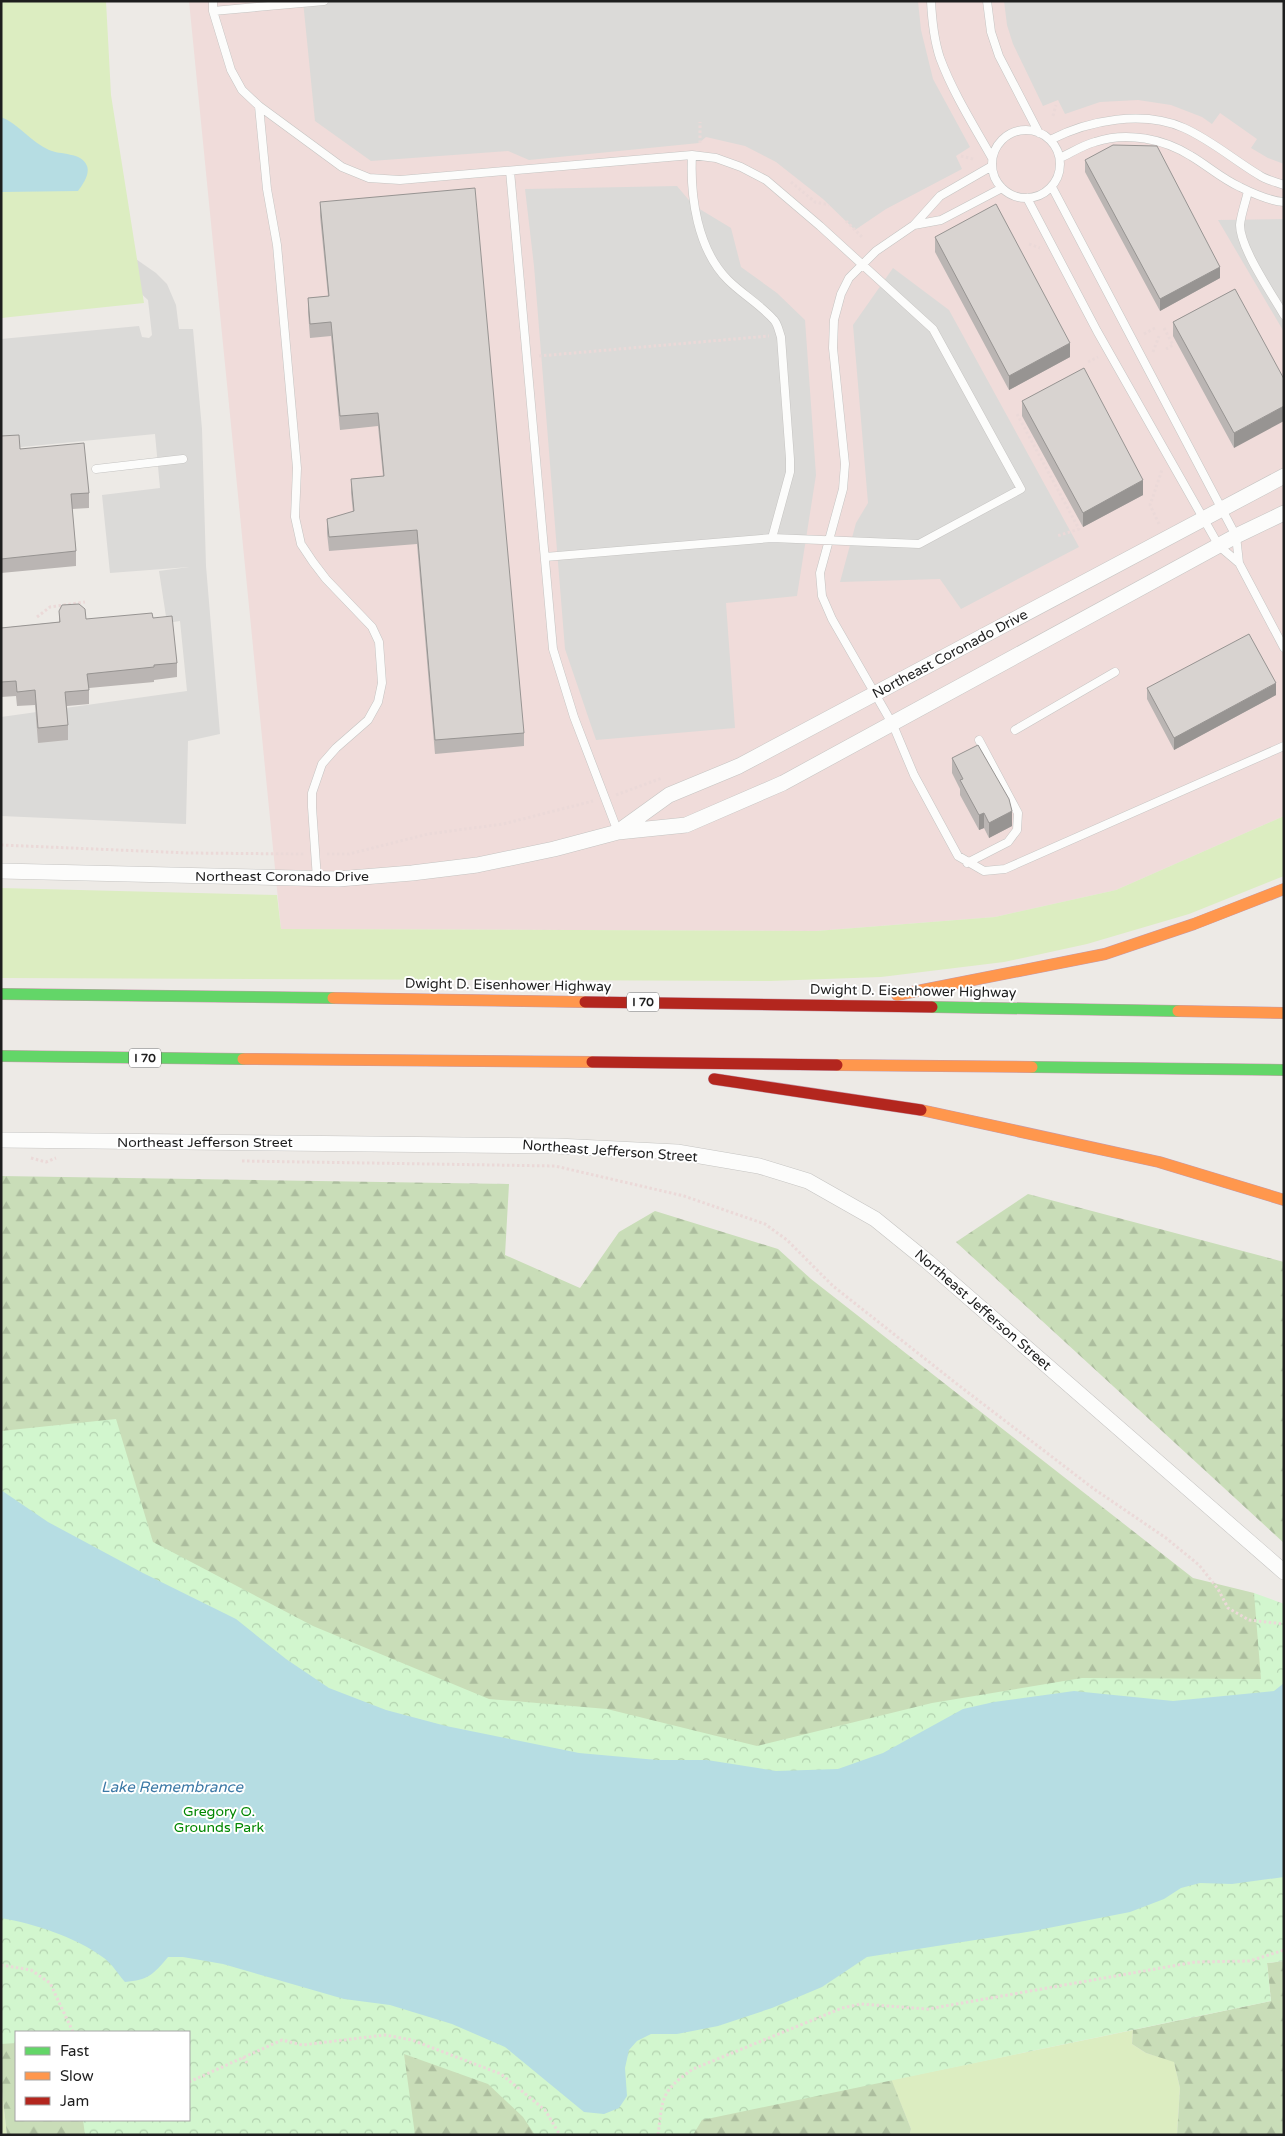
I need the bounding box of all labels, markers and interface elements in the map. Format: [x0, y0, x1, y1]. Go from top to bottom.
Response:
street label: Northeast Coronado Drive [869, 606, 1031, 702]
street label: Northeast Coronado Drive [195, 868, 369, 885]
street label: Dwight D. Eisenhower Highway [405, 975, 612, 995]
street label: Dwight D. Eisenhower Highway [810, 981, 1017, 1001]
road number: I 70 [627, 992, 659, 1012]
road number: I 70 [129, 1048, 161, 1068]
street label: Northeast Jefferson Street [117, 1134, 294, 1151]
street label: Northeast Jefferson Street [522, 1136, 699, 1166]
street label: Northeast Jefferson Street [911, 1246, 1055, 1375]
water label: Lake Remembrance [101, 1778, 244, 1796]
park label: Gregory O. Grounds Park [174, 1803, 265, 1836]
legend [15, 2031, 190, 2121]
text: Fast [60, 2042, 90, 2060]
text: Slow [60, 2067, 94, 2085]
text: Jam [60, 2092, 89, 2110]

